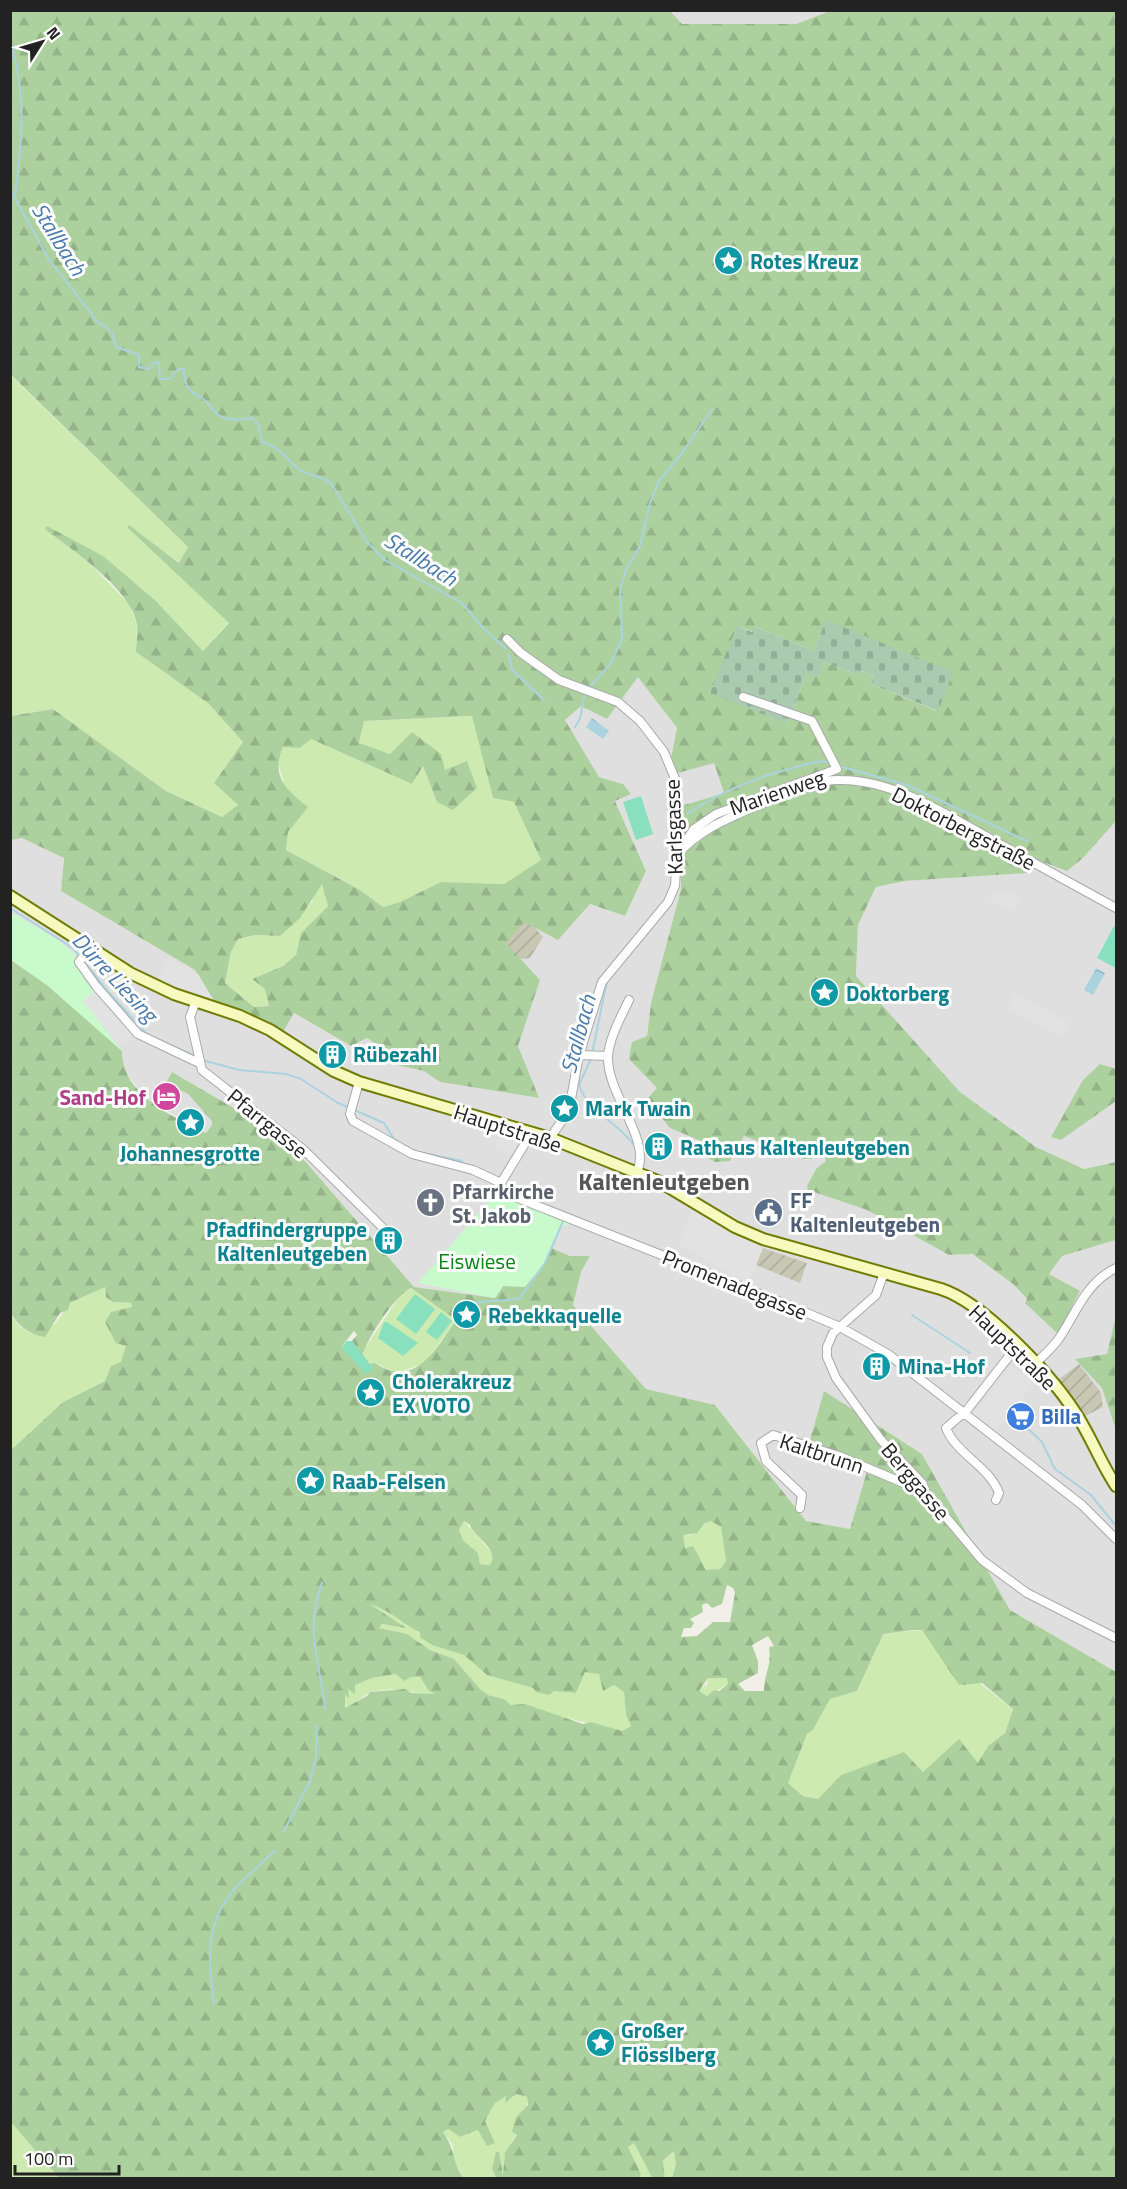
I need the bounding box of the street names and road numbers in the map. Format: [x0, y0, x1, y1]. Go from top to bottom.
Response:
street label: Marienweg [725, 761, 829, 823]
street label: Doktorbergstraße [887, 778, 1041, 878]
street label: Karlsgasse [655, 779, 691, 875]
street label: Pfarrgasse [221, 1080, 315, 1166]
street label: Hauptstraße [450, 1096, 566, 1160]
street label: Promenadegasse [658, 1240, 812, 1328]
street label: Hauptstraße [962, 1297, 1064, 1397]
street label: Kaltbrunn [776, 1424, 868, 1482]
street label: Berggasse [874, 1435, 958, 1527]

